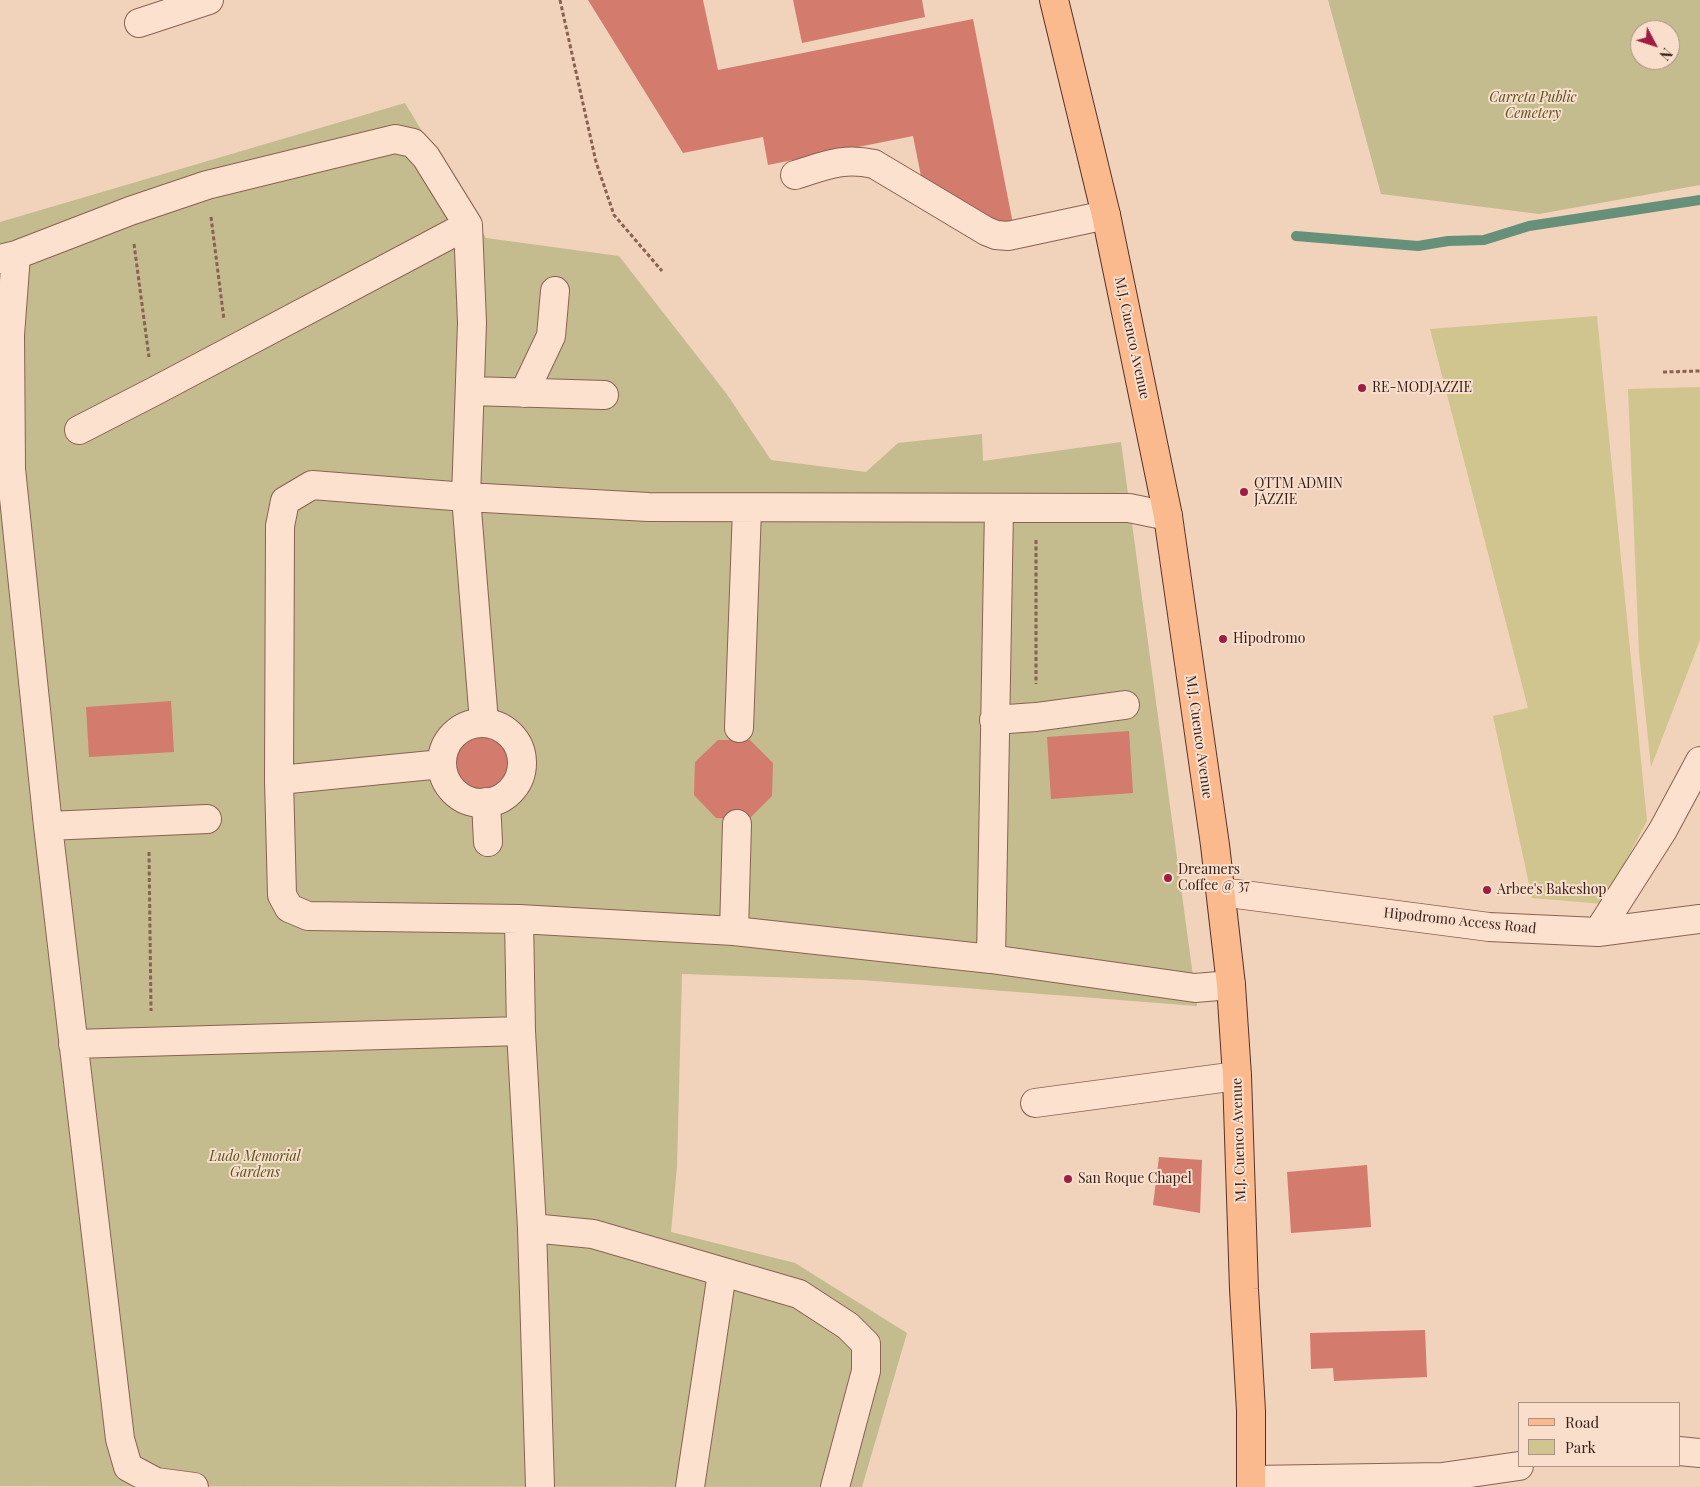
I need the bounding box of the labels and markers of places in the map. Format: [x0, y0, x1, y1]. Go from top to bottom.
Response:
place label: RE-MODJAZZIE [1372, 380, 1472, 396]
marker: RE-MODJAZZIE [1356, 382, 1368, 394]
place label: QTTM ADMIN JAZZIE [1254, 476, 1343, 508]
marker: QTTM ADMIN JAZZIE [1238, 486, 1250, 498]
place label: Hipodromo [1233, 631, 1305, 647]
marker: Hipodromo [1217, 633, 1229, 645]
place label: Dreamers Coffee @ 37 [1178, 862, 1250, 894]
marker: Dreamers Coffee @ 37 [1162, 872, 1174, 884]
place label: Arbee's Bakeshop [1497, 882, 1606, 898]
marker: Arbee's Bakeshop [1481, 884, 1493, 896]
place label: San Roque Chapel [1078, 1171, 1192, 1187]
marker: San Roque Chapel [1062, 1173, 1074, 1185]

